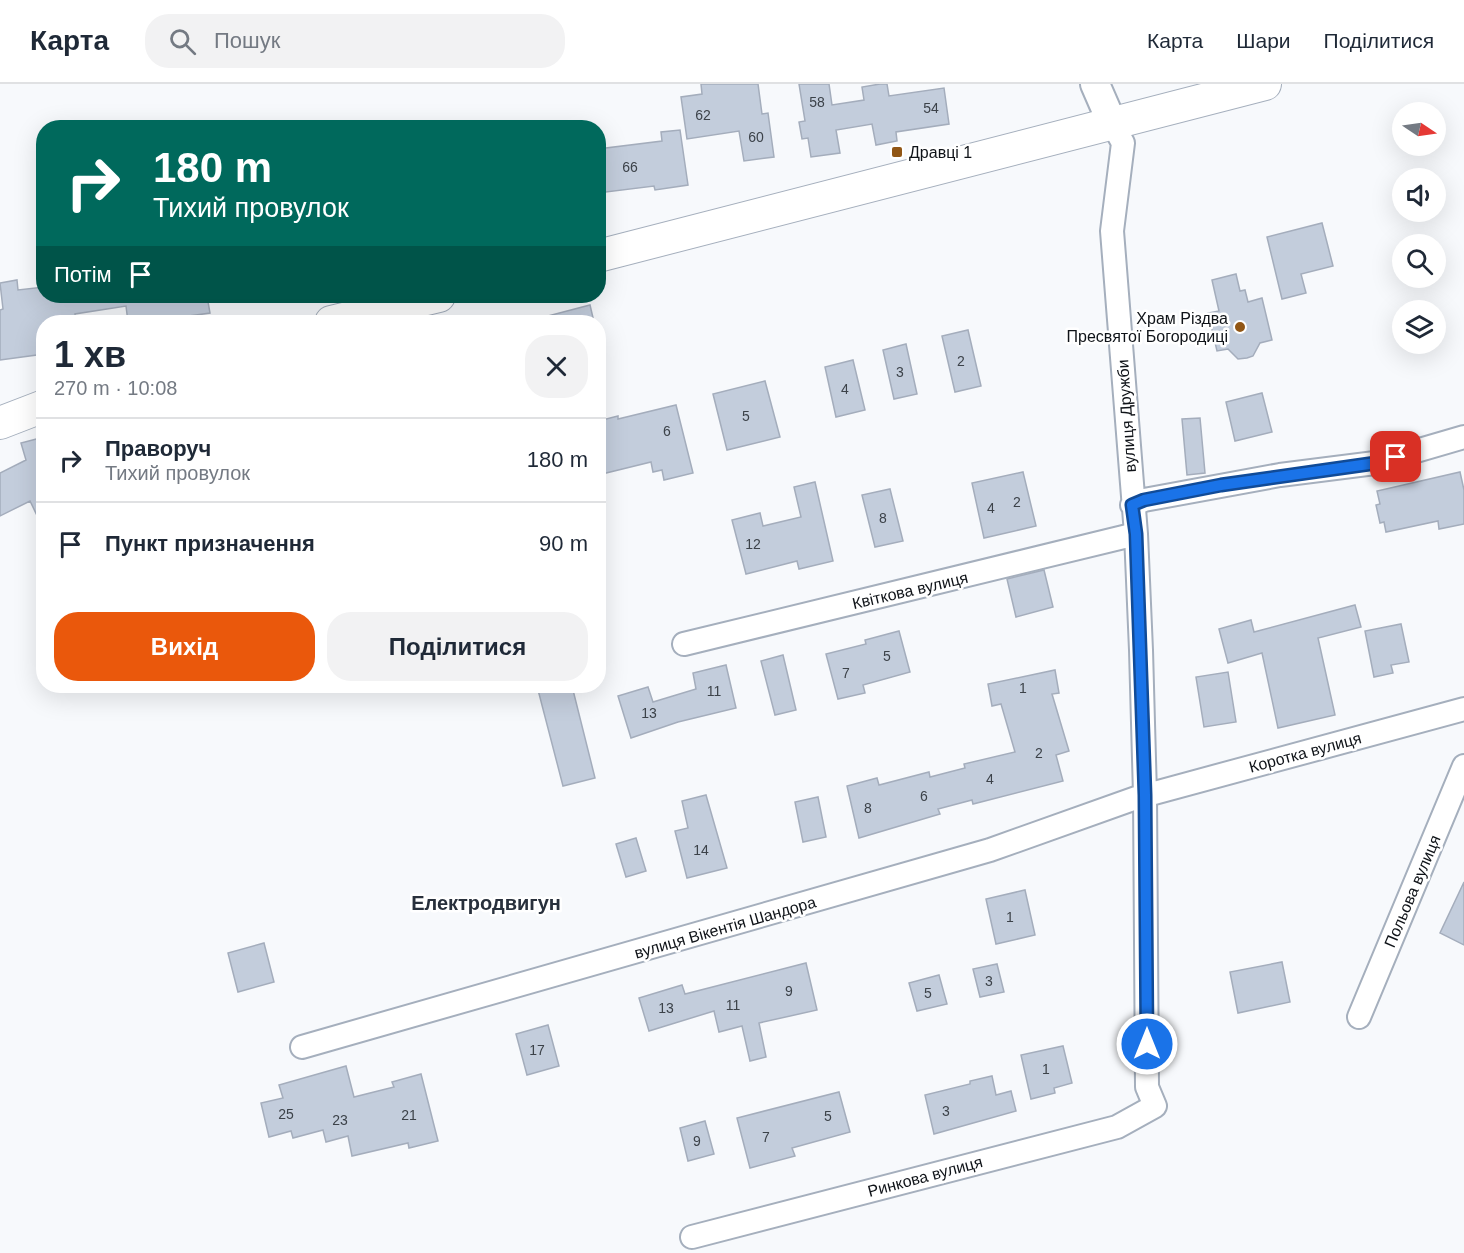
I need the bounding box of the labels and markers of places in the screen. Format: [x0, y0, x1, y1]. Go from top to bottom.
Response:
place label: Дравці 1 [909, 144, 972, 161]
marker: Дравці 1 [890, 145, 904, 159]
place label: Храм Різдва Пресвятої Богородиці [1067, 310, 1228, 345]
marker: Храм Різдва Пресвятої Богородиці [1233, 320, 1247, 334]
pin [1370, 431, 1421, 482]

